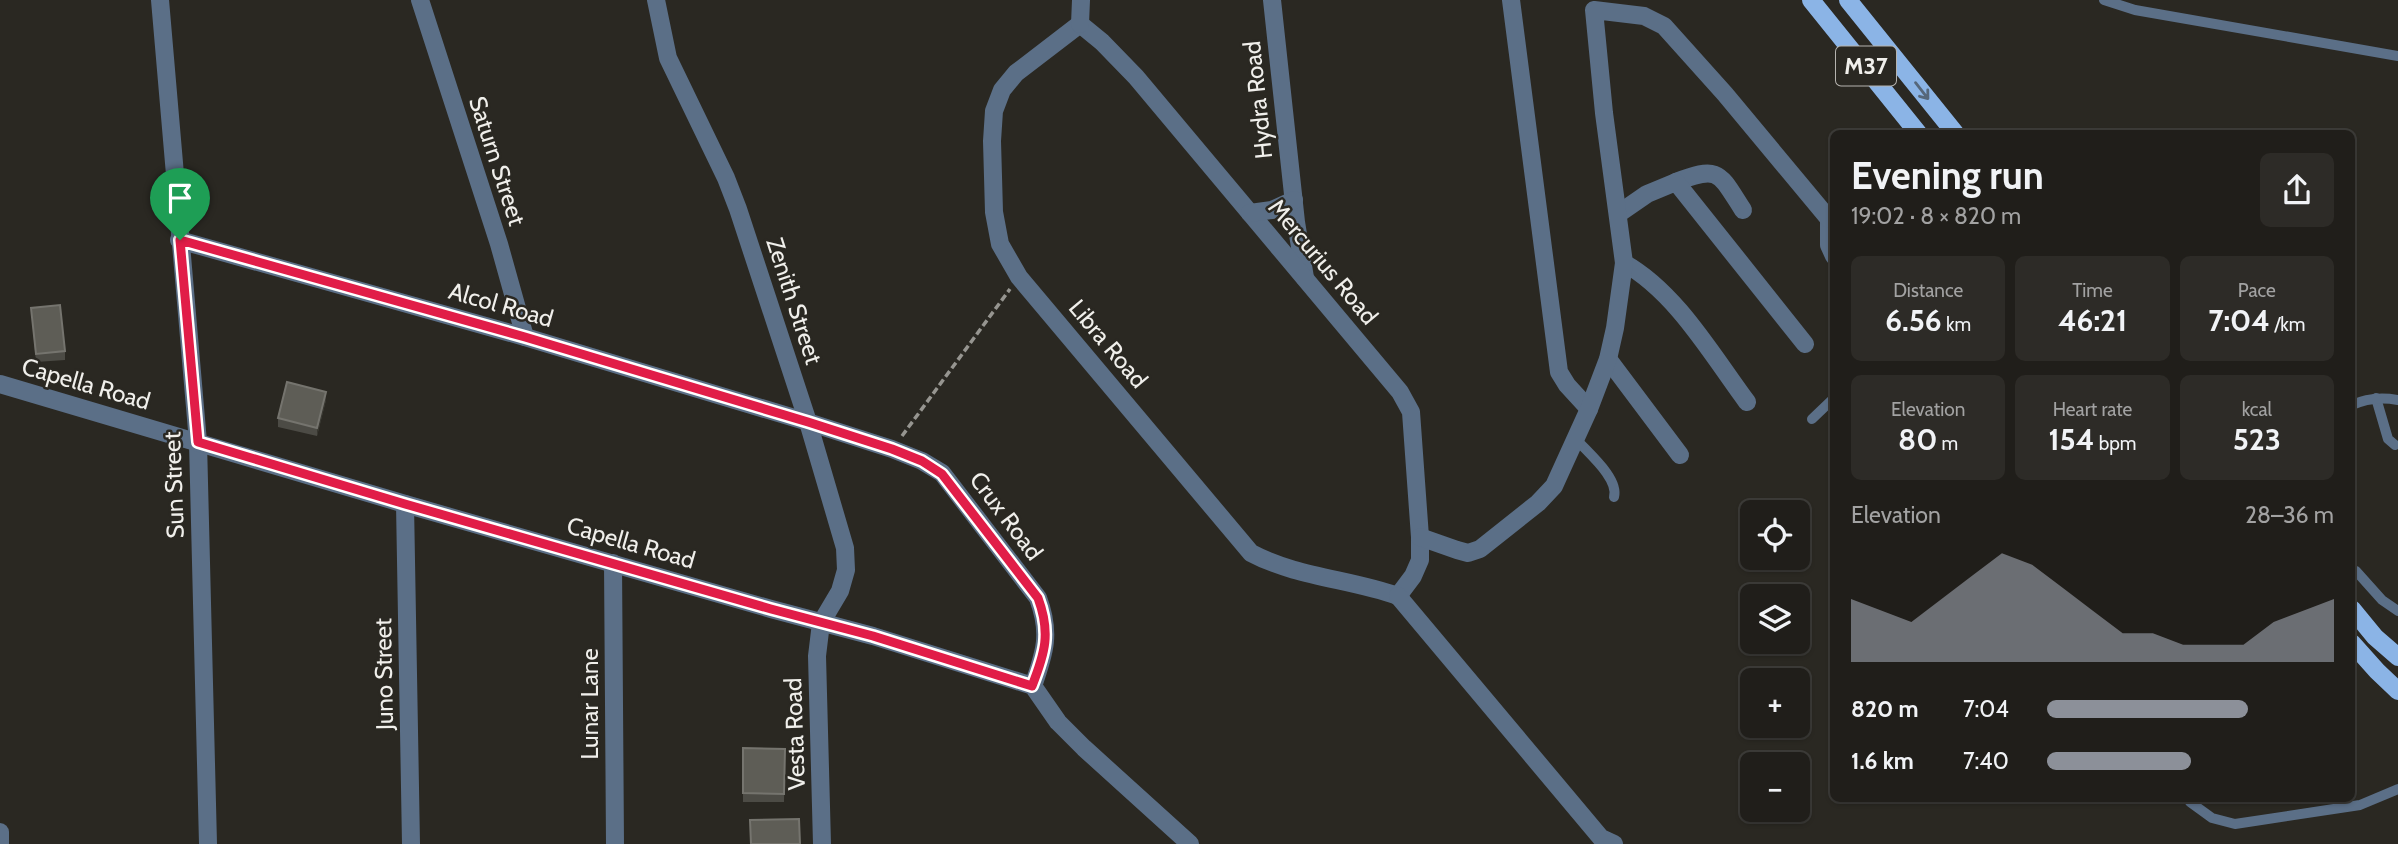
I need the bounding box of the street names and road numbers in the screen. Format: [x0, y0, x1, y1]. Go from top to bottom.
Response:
street label: Hydra Road [1237, 40, 1278, 160]
road number: M37 [1836, 46, 1896, 86]
street label: Saturn Street [463, 93, 532, 229]
street label: Mercurius Road [1262, 193, 1384, 330]
street label: Zenith Street [760, 234, 829, 368]
street label: Alcol Road [446, 276, 557, 333]
street label: Libra Road [1063, 293, 1154, 394]
street label: Capella Road [19, 351, 154, 416]
street label: Sun Street [157, 431, 190, 539]
street label: Crux Road [964, 466, 1049, 566]
street label: Capella Road [564, 510, 699, 575]
street label: Juno Street [368, 618, 399, 731]
street label: Lunar Lane [575, 648, 604, 760]
street label: Vesta Road [778, 677, 811, 791]

